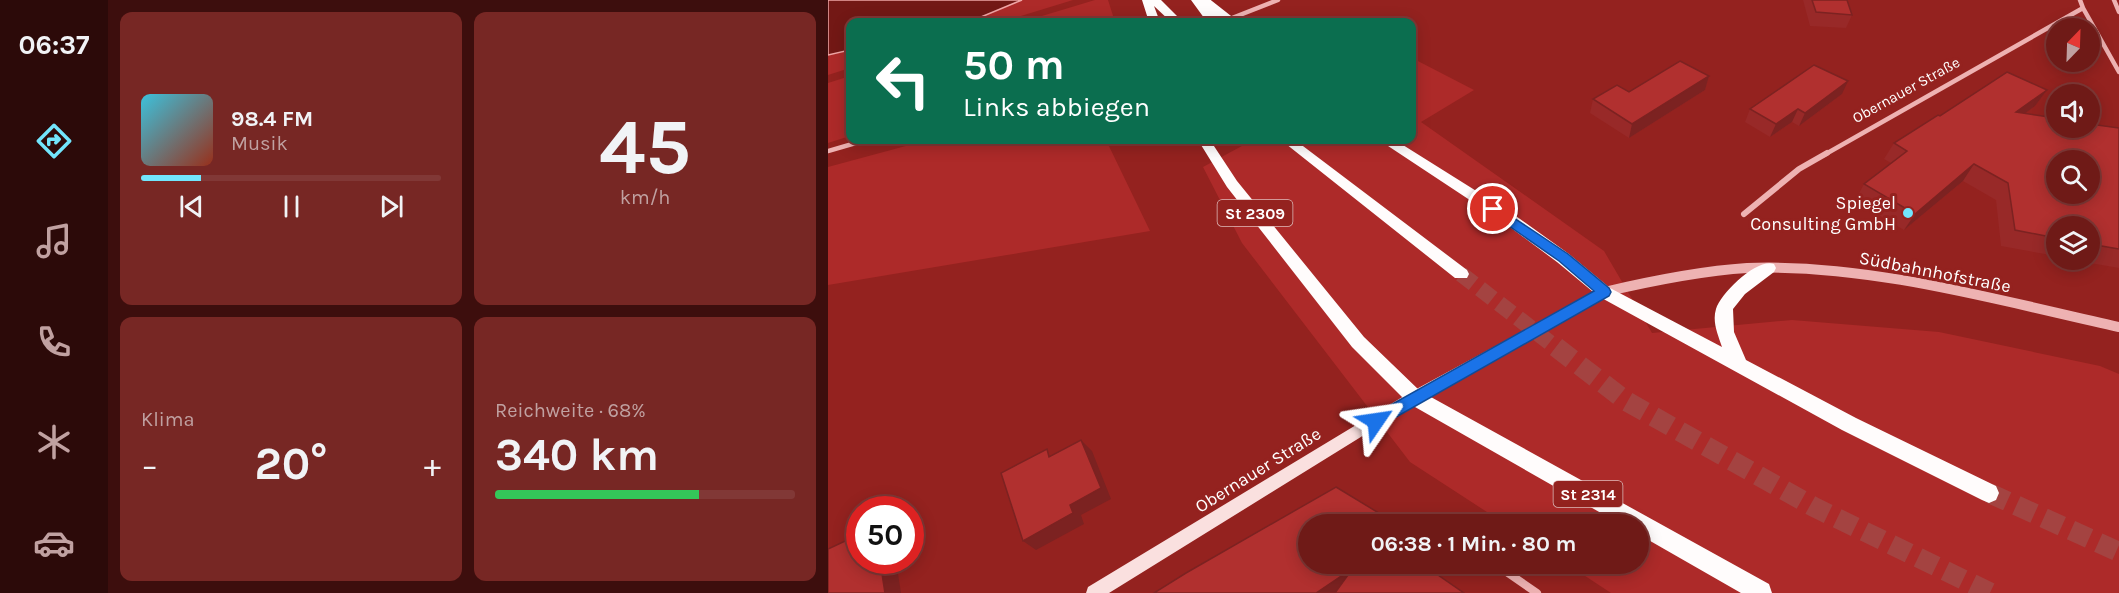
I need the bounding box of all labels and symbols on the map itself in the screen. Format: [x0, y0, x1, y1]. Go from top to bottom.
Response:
north arrow [2046, 18, 2100, 72]
street label: Obernauer Straße [1849, 53, 1963, 127]
pin [1467, 183, 1518, 234]
place label: Spiegel Consulting GmbH [1750, 192, 1896, 235]
road number: St 2309 [1218, 200, 1292, 226]
marker: Spiegel Consulting GmbH [1901, 206, 1915, 220]
street label: Südbahnhofstraße [1857, 246, 2013, 298]
position arrow [1344, 389, 1408, 453]
street label: Obernauer Straße [1191, 422, 1325, 518]
road number: St 2314 [1554, 481, 1623, 507]
speed limit sign: 50 [846, 496, 924, 574]

